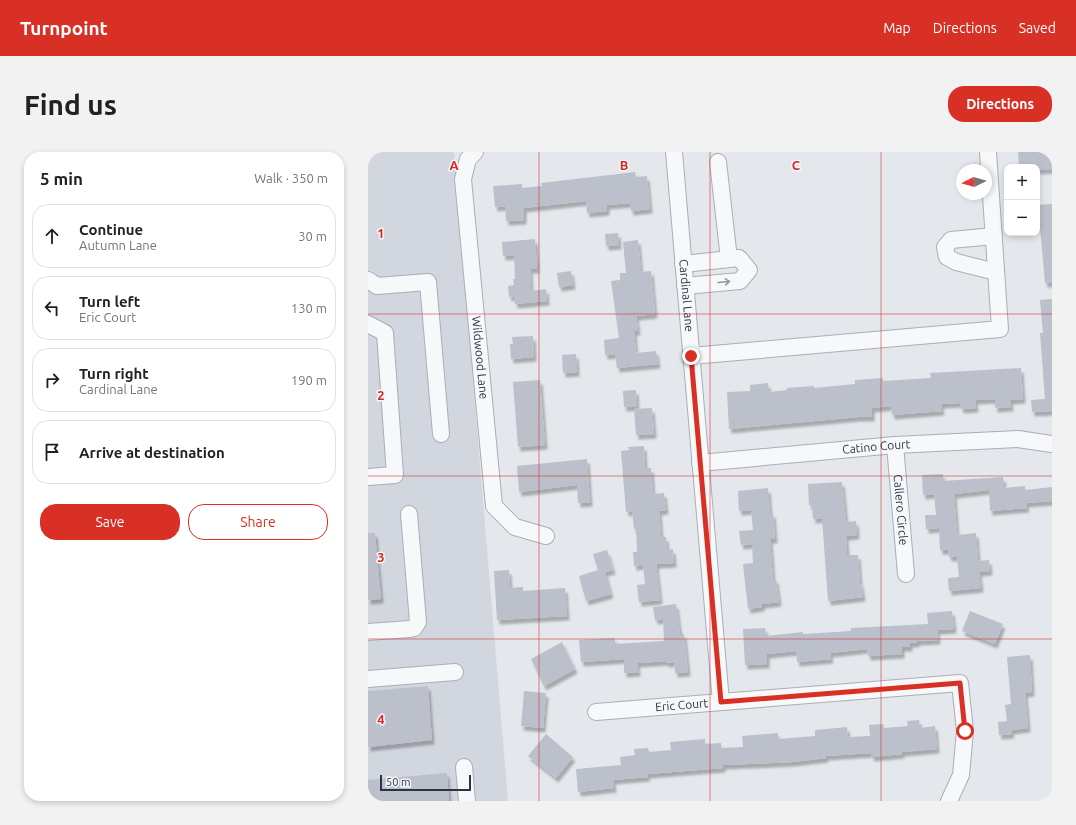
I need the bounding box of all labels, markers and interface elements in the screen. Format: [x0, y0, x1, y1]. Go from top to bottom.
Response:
text: Turnpoint [20, 17, 108, 39]
text: Map [883, 20, 911, 36]
text: Directions [933, 20, 997, 36]
text: Saved [1019, 20, 1056, 36]
button: Directions [948, 86, 1052, 122]
text: Find us [24, 89, 117, 120]
text: A [449, 158, 459, 172]
text: B [620, 158, 629, 172]
text: C [792, 158, 801, 172]
north arrow [956, 164, 992, 200]
map controls [1004, 164, 1040, 236]
button: + [1004, 164, 1040, 200]
text: 5 min [40, 169, 83, 188]
text: Walk · 350 m [254, 171, 328, 185]
button: − [1004, 200, 1040, 236]
text: Continue [79, 221, 143, 238]
icon: ahead [41, 225, 63, 247]
text: 1 [377, 226, 385, 240]
text: 30 m [298, 229, 327, 243]
text: Autumn Lane [79, 238, 157, 252]
street label: Cardinal Lane [677, 259, 696, 332]
one-way arrow [717, 279, 730, 286]
text: Turn left [79, 293, 140, 310]
icon: left [41, 297, 63, 319]
text: 130 m [291, 301, 327, 315]
text: Eric Court [79, 310, 136, 324]
street label: Wildwood Lane [470, 316, 491, 400]
route end [682, 347, 700, 365]
text: Turn right [79, 365, 149, 382]
icon: right [41, 369, 63, 391]
text: 190 m [291, 373, 327, 387]
text: Cardinal Lane [79, 382, 158, 396]
text: 2 [377, 388, 385, 402]
street label: Catino Court [842, 437, 911, 456]
icon: arrive [41, 441, 63, 463]
text: Arrive at destination [79, 444, 225, 461]
street label: Callero Circle [892, 474, 911, 546]
button: Save [40, 504, 180, 540]
button: Share [188, 504, 328, 540]
text: 3 [377, 550, 385, 564]
street label: Eric Court [655, 696, 709, 713]
text: 4 [377, 712, 385, 726]
route start [956, 722, 974, 740]
scale bar [380, 773, 471, 792]
text: 50 m [386, 776, 410, 788]

